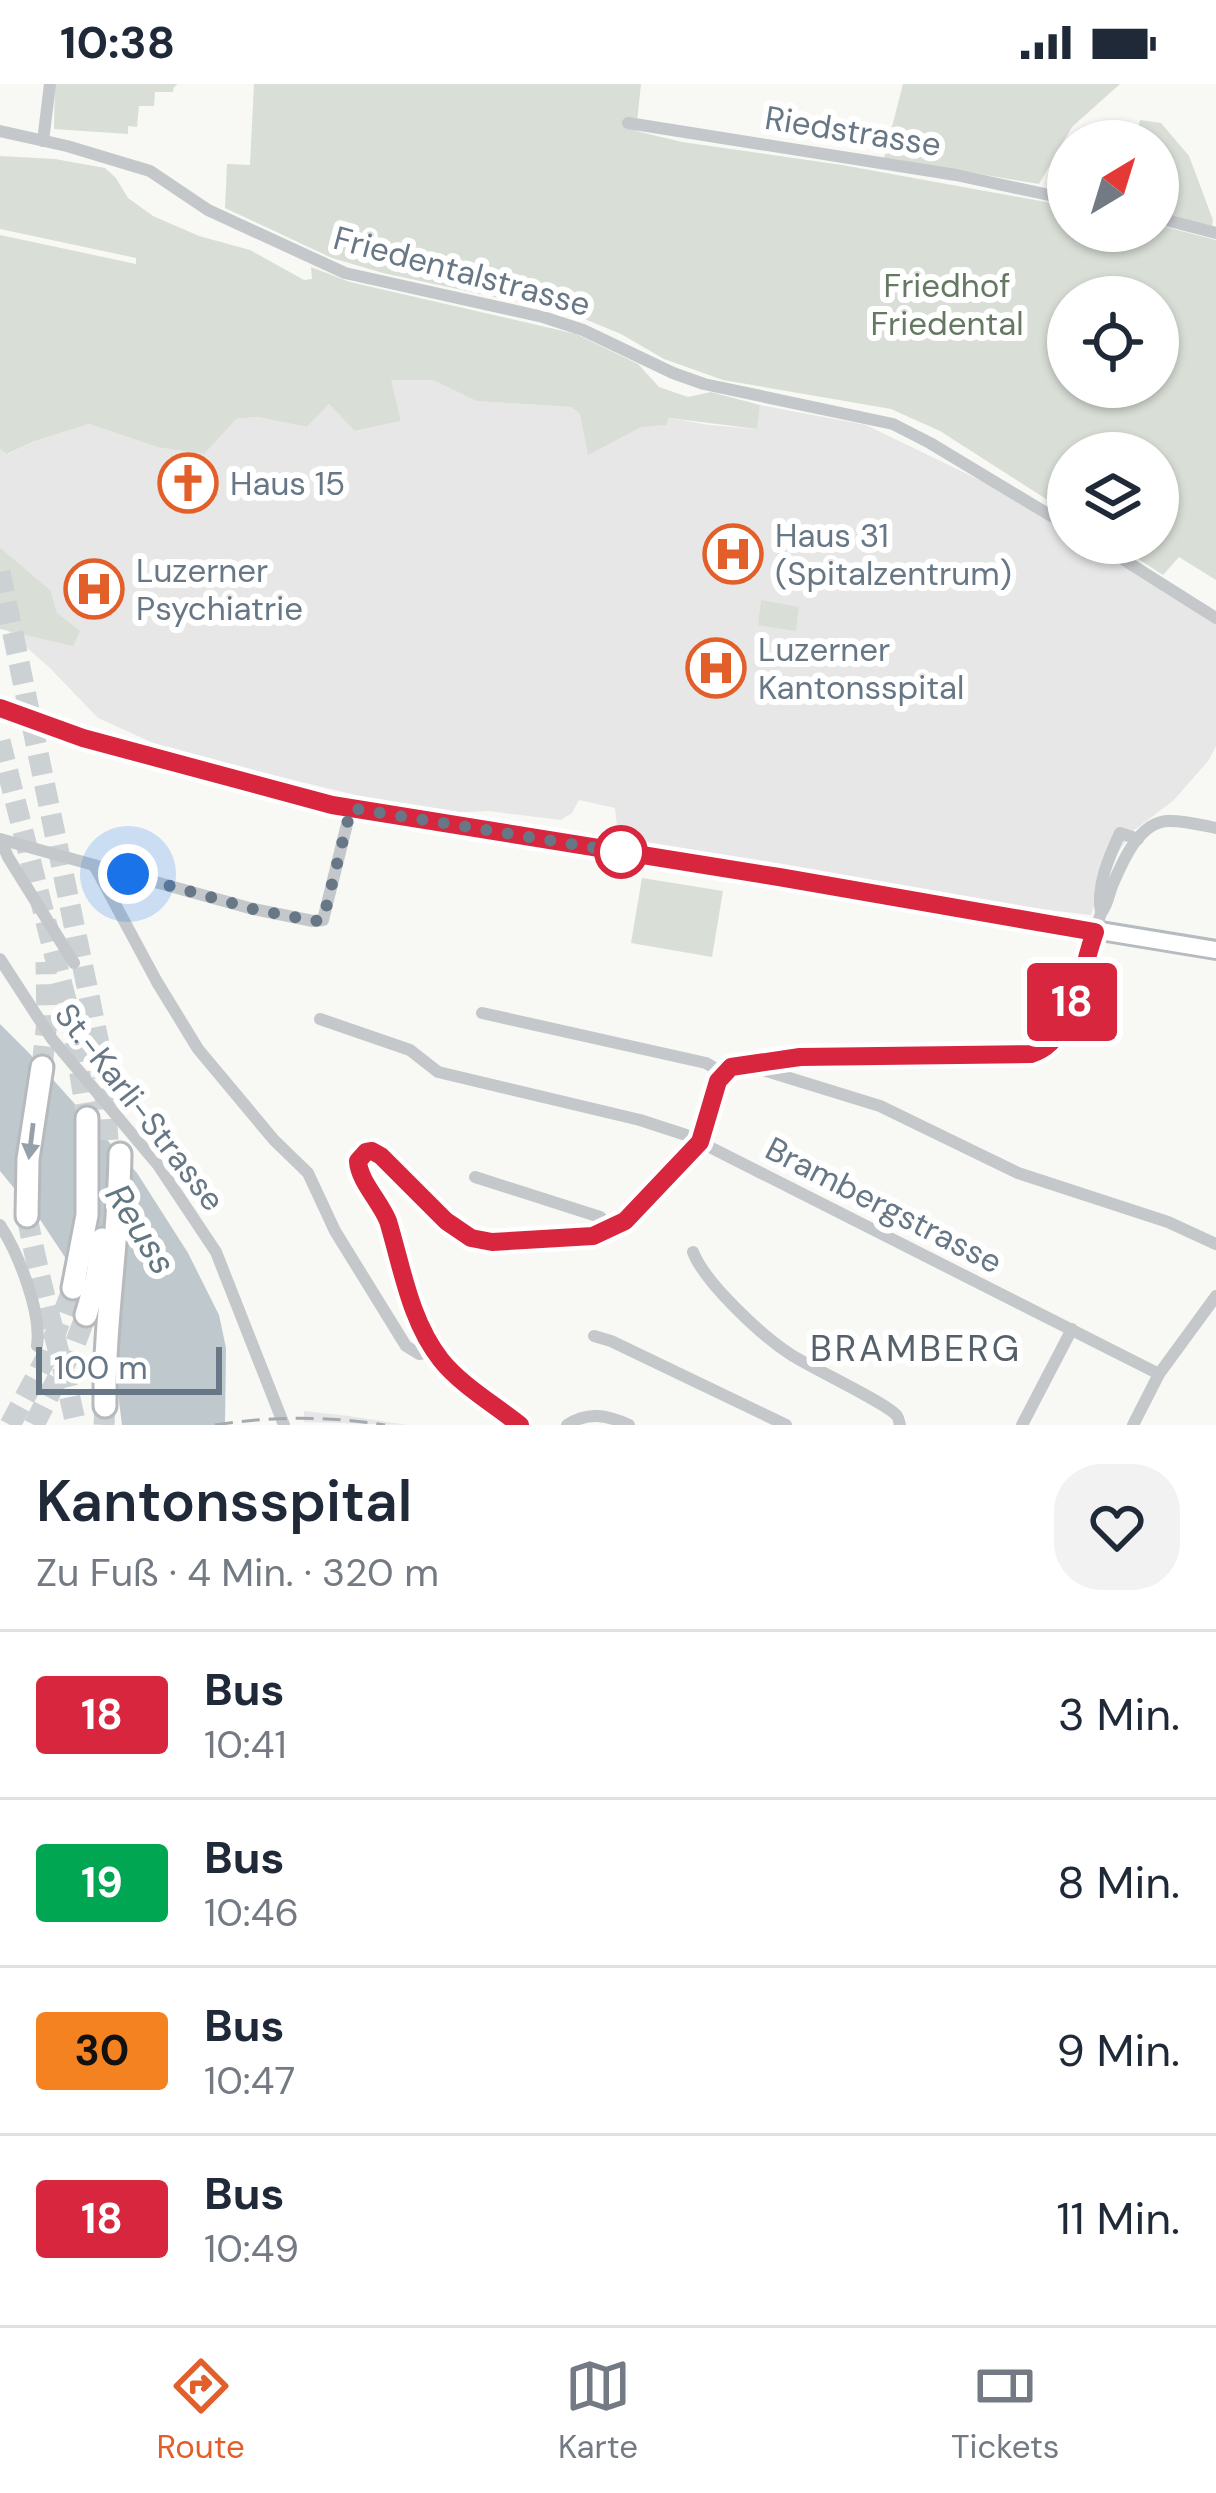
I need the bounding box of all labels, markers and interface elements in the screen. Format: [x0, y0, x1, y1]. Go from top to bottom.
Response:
text: 10:38 [60, 13, 175, 72]
street label: Riedstrasse [762, 96, 944, 166]
north arrow [1047, 120, 1179, 252]
map controls [1047, 120, 1179, 564]
street label: Friedentalstrasse [329, 216, 595, 326]
park label: Friedhof Friedental [870, 264, 1024, 345]
button: locate [1047, 276, 1179, 408]
button: layers [1047, 432, 1179, 564]
church icon: Haus 15 [157, 452, 219, 514]
place label: Haus 15 [230, 462, 345, 505]
place label: Haus 31 (Spitalzentrum) [775, 514, 1012, 595]
hospital icon: Haus 31 (Spitalzentrum) [702, 523, 764, 585]
place label: Luzerner Psychiatrie [136, 549, 303, 630]
hospital icon: Luzerner Psychiatrie [63, 558, 125, 620]
place label: Luzerner Kantonsspital [758, 628, 964, 709]
hospital icon: Luzerner Kantonsspital [685, 637, 747, 699]
unlabelled marker [596, 827, 646, 877]
your location [98, 844, 158, 904]
line badge: 18 [1018, 963, 1126, 1041]
text: 18 [1051, 974, 1093, 1029]
street label: St.-Karli-Strasse [45, 994, 235, 1220]
one-way arrow [21, 1123, 40, 1160]
street label: Brambergstrasse [758, 1127, 1010, 1283]
water label: Reuss [95, 1175, 187, 1283]
district label: BRAMBERG [810, 1325, 1022, 1372]
scale bar [36, 1341, 222, 1394]
text: 100 m [54, 1346, 148, 1389]
text: Kantonsspital [36, 1464, 412, 1539]
button: heart [1054, 1464, 1180, 1590]
text: Zu Fuß · 4 Min. · 320 m [36, 1547, 439, 1598]
text: Bus [204, 1660, 284, 1719]
text: 3 Min. [1058, 1685, 1180, 1744]
text: 18 [81, 1687, 123, 1742]
text: 10:41 [204, 1719, 287, 1770]
text: Bus [204, 1828, 284, 1887]
text: 8 Min. [1057, 1853, 1180, 1912]
text: 19 [81, 1855, 123, 1910]
text: 10:46 [204, 1887, 299, 1938]
text: Bus [204, 1996, 284, 2055]
text: 9 Min. [1056, 2021, 1180, 2080]
text: 30 [75, 2023, 129, 2078]
text: 10:47 [204, 2055, 295, 2106]
text: Bus [204, 2164, 284, 2223]
text: 11 Min. [1057, 2189, 1180, 2248]
text: 18 [81, 2191, 123, 2246]
text: 10:49 [204, 2223, 299, 2274]
tab: Route [157, 2353, 245, 2468]
tab: Karte [558, 2353, 638, 2468]
tab: Tickets [951, 2353, 1059, 2468]

